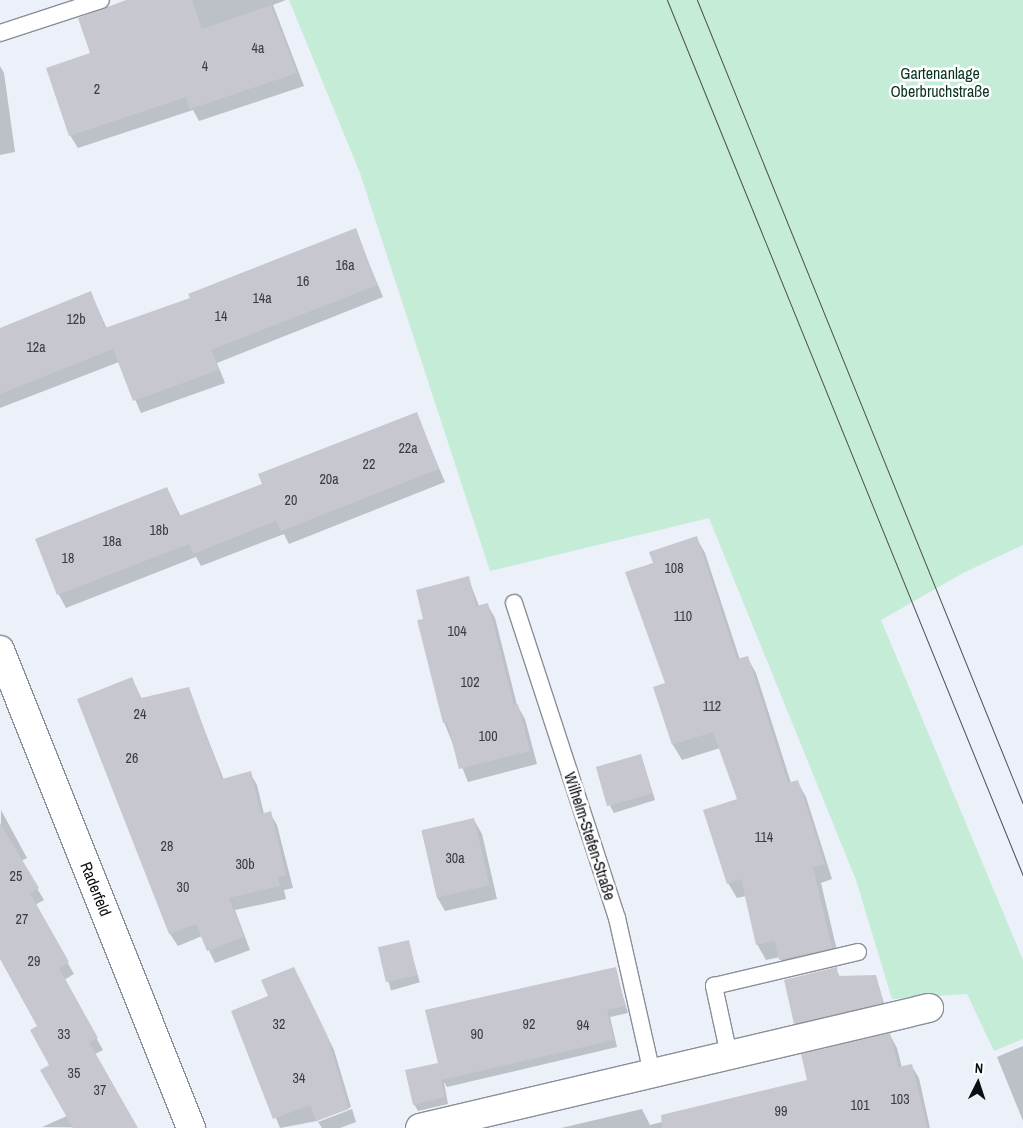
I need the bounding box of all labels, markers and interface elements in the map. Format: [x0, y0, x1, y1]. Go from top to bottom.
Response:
house number: 4a [252, 40, 264, 56]
house number: 4 [202, 58, 208, 74]
park label: Gartenanlage Oberbruchstraße [890, 63, 990, 101]
house number: 2 [94, 81, 100, 97]
house number: 16a [335, 257, 355, 273]
house number: 16 [297, 273, 309, 289]
house number: 14a [252, 290, 272, 306]
house number: 14 [215, 308, 227, 324]
house number: 12b [66, 311, 86, 327]
house number: 12a [26, 339, 46, 355]
house number: 22a [398, 440, 418, 456]
house number: 22 [363, 456, 375, 472]
house number: 20a [319, 471, 339, 487]
house number: 20 [285, 492, 297, 508]
house number: 18b [149, 522, 169, 538]
house number: 18a [102, 533, 122, 549]
house number: 18 [62, 550, 74, 566]
house number: 108 [664, 560, 684, 576]
house number: 110 [674, 608, 692, 624]
house number: 104 [447, 623, 467, 639]
house number: 102 [460, 674, 480, 690]
house number: 112 [703, 698, 721, 714]
house number: 24 [134, 706, 146, 722]
house number: 100 [478, 728, 498, 744]
house number: 26 [126, 750, 138, 766]
street label: Wilhelm-Stefen-Straße [560, 770, 620, 902]
house number: 114 [755, 829, 773, 845]
house number: 28 [161, 838, 173, 854]
house number: 30a [445, 850, 465, 866]
house number: 30b [235, 856, 255, 872]
street label: Raderfeld [76, 859, 116, 919]
house number: 25 [10, 868, 22, 884]
house number: 30 [177, 879, 189, 895]
house number: 27 [16, 911, 28, 927]
house number: 29 [28, 953, 40, 969]
house number: 32 [273, 1016, 285, 1032]
house number: 92 [523, 1016, 535, 1032]
house number: 94 [577, 1017, 589, 1033]
house number: 33 [58, 1026, 70, 1042]
house number: 90 [471, 1026, 483, 1042]
north arrow [953, 1058, 1003, 1108]
text: N [974, 1059, 984, 1077]
house number: 35 [68, 1065, 80, 1081]
house number: 34 [293, 1070, 305, 1086]
house number: 37 [94, 1082, 106, 1098]
house number: 103 [890, 1091, 910, 1107]
house number: 101 [850, 1097, 870, 1113]
house number: 99 [775, 1103, 787, 1119]

